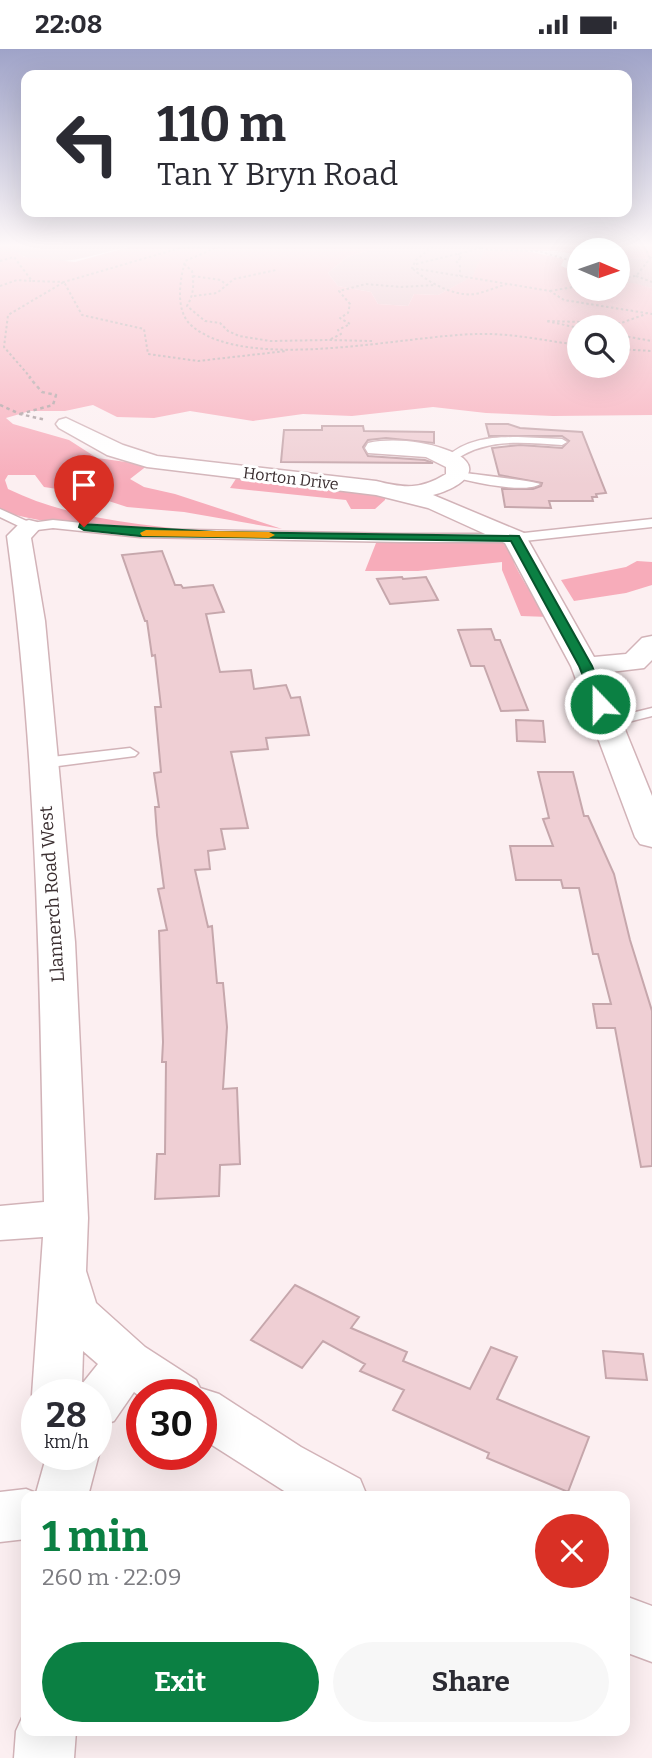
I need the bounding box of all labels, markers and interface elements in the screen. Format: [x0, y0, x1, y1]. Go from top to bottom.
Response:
text: 22:08 [35, 9, 103, 40]
text: 110 m [157, 95, 286, 154]
icon: left [42, 98, 133, 189]
text: Tan Y Bryn Road [157, 155, 398, 193]
north arrow [567, 238, 630, 301]
map controls [567, 238, 630, 378]
button: search [567, 315, 630, 378]
pin [54, 455, 114, 527]
street label: Horton Drive [242, 463, 340, 494]
icon: arrive [65, 466, 103, 504]
position arrow [563, 667, 637, 741]
street label: Llannerch Road West [35, 805, 69, 983]
speed limit sign: 30 [126, 1379, 217, 1470]
text: 28 [46, 1394, 87, 1436]
text: km/h [44, 1431, 89, 1453]
text: 1 min [42, 1512, 148, 1562]
button: close [535, 1514, 609, 1588]
text: 260 m · 22:09 [42, 1563, 181, 1591]
button: Exit [42, 1642, 319, 1722]
button: Share [333, 1642, 609, 1722]

